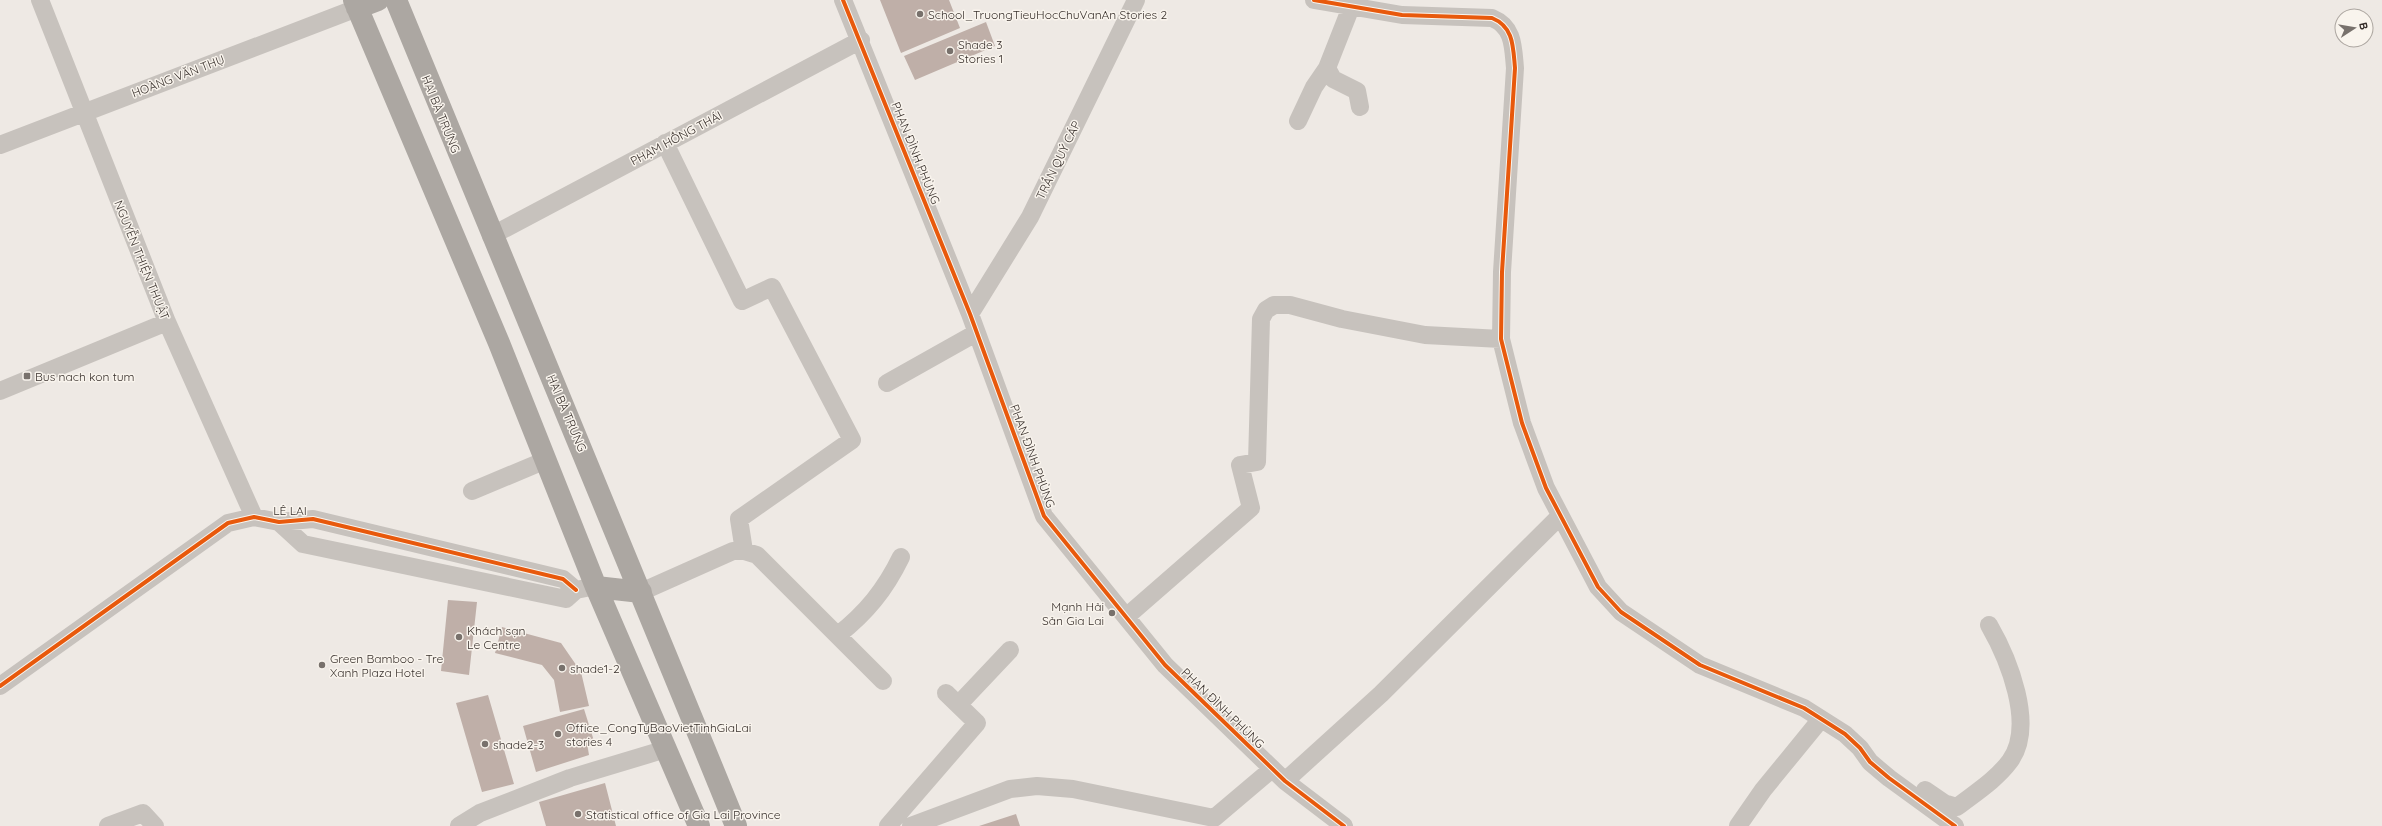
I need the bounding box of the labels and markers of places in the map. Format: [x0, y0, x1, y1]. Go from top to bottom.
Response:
place label: School_TruongTieuHocChuVanAn Stories 2 [928, 7, 1167, 22]
marker: School_TruongTieuHocChuVanAn Stories 2 [915, 9, 925, 19]
place label: Shade 3 Stories 1 [958, 37, 1003, 66]
marker: Shade 3 Stories 1 [945, 46, 955, 56]
place label: Bus nach kon tum [35, 369, 135, 384]
marker: Bus nach kon tum [22, 371, 32, 381]
place label: Mạnh Hải Sản Gia Lai [1042, 599, 1104, 628]
marker: Mạnh Hải Sản Gia Lai [1107, 608, 1117, 618]
place label: Khách sạn Le Centre [467, 623, 525, 652]
marker: Khách sạn Le Centre [454, 632, 464, 642]
place label: Green Bamboo - Tre Xanh Plaza Hotel [330, 651, 443, 680]
marker: Green Bamboo - Tre Xanh Plaza Hotel [317, 660, 327, 670]
place label: shade1-2 [570, 661, 620, 676]
marker: shade1-2 [557, 663, 567, 673]
place label: Office_CongTyBaoVietTinhGiaLai stories 4 [566, 720, 751, 749]
marker: Office_CongTyBaoVietTinhGiaLai stories 4 [553, 729, 563, 739]
place label: shade2-3 [493, 737, 544, 752]
marker: shade2-3 [480, 739, 490, 749]
place label: Statistical office of Gia Lai Province [586, 807, 781, 822]
marker: Statistical office of Gia Lai Province [573, 809, 583, 819]

